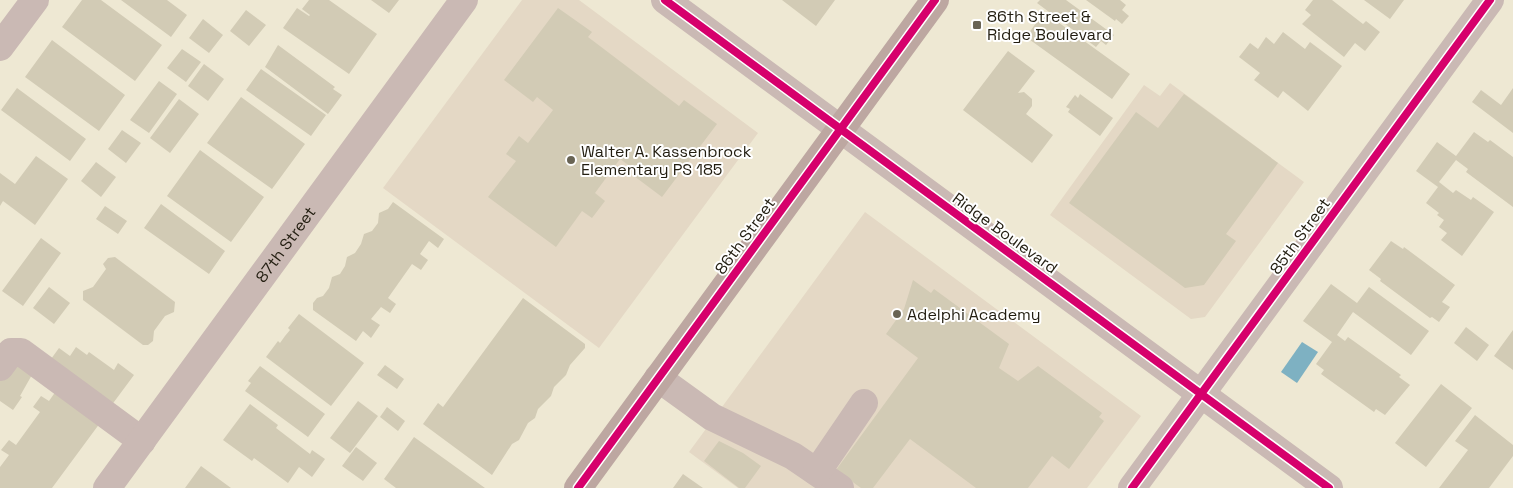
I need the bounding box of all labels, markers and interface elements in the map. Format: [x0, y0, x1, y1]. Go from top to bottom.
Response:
place label: 86th Street & Ridge Boulevard [987, 6, 1112, 45]
marker: 86th Street & Ridge Boulevard [971, 19, 983, 31]
place label: Walter A. Kassenbrock Elementary PS 185 [581, 141, 752, 180]
marker: Walter A. Kassenbrock Elementary PS 185 [565, 154, 577, 166]
street label: Ridge Boulevard [948, 188, 1062, 278]
street label: 86th Street [710, 193, 780, 279]
street label: 85th Street [1265, 194, 1335, 278]
street label: 87th Street [251, 202, 320, 286]
place label: Adelphi Academy [907, 304, 1041, 325]
marker: Adelphi Academy [891, 308, 903, 320]

